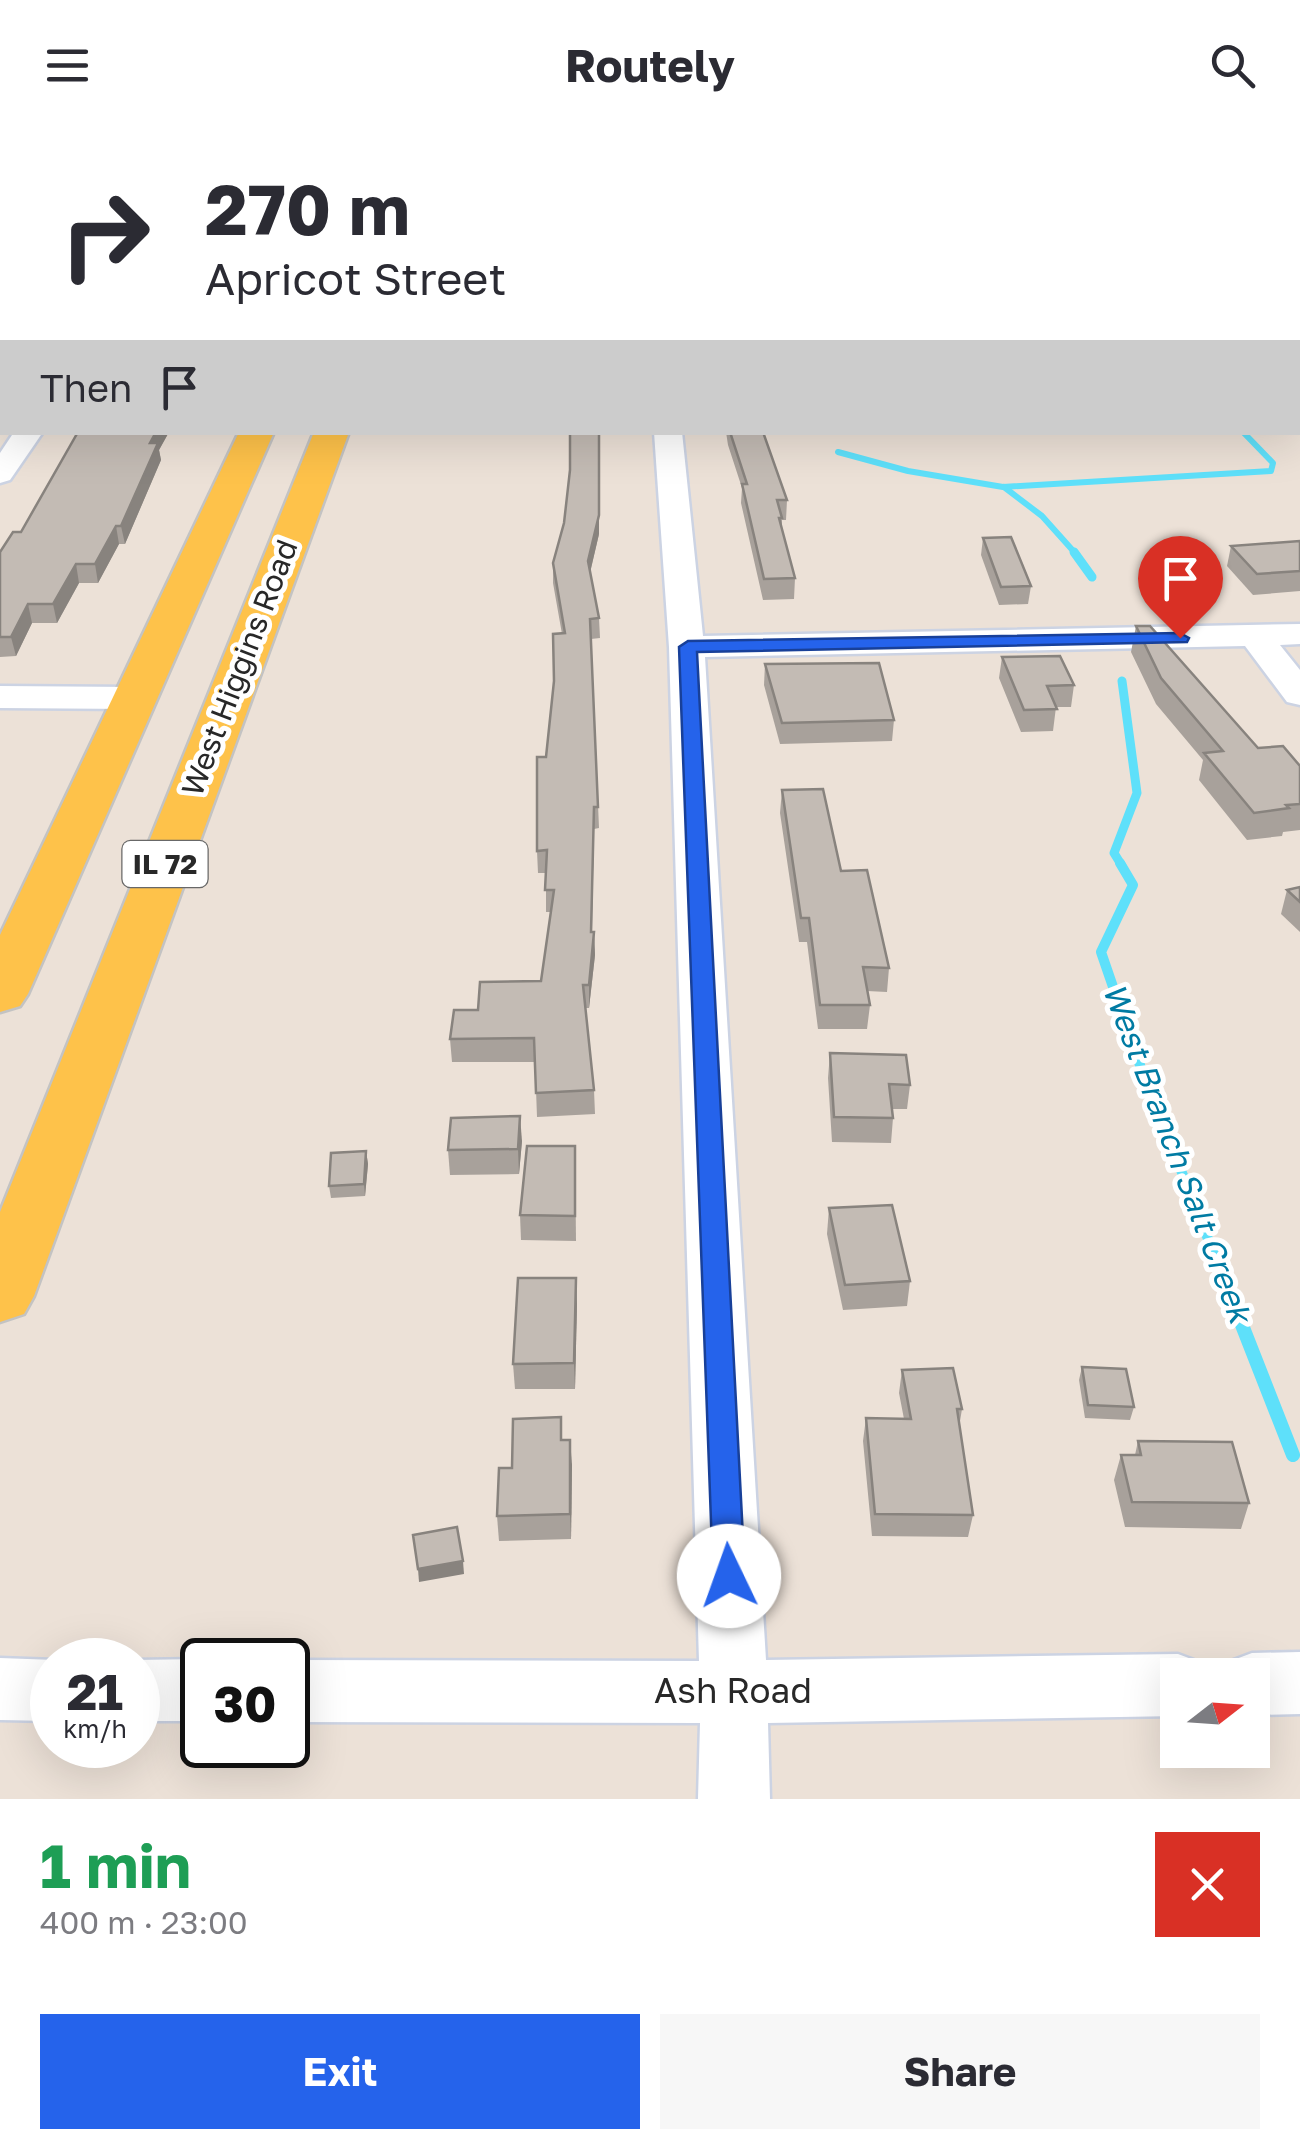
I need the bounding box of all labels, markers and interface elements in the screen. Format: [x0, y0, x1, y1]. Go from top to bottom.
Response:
icon: menu [40, 38, 95, 93]
text: Routely [565, 38, 735, 92]
icon: search [1205, 38, 1260, 93]
text: 270 m [205, 166, 410, 250]
icon: right [40, 170, 170, 300]
text: Apricot Street [205, 251, 506, 305]
icon: arrive [152, 360, 207, 415]
text: Then [40, 365, 132, 410]
street label: West Higgins Road [174, 534, 305, 801]
pin [1138, 536, 1223, 639]
icon: arrive [1153, 551, 1208, 606]
road number: IL 72 [122, 841, 208, 887]
water label: West Branch Salt Creek [1096, 978, 1261, 1330]
position arrow [677, 1524, 781, 1628]
speed limit sign: 30 [180, 1638, 310, 1768]
north arrow [1160, 1658, 1270, 1768]
map controls [1160, 1658, 1270, 1768]
text: 21 [67, 1661, 123, 1721]
street label: Ash Road [654, 1669, 812, 1711]
text: km/h [63, 1713, 127, 1744]
text: 1 min [40, 1829, 191, 1901]
button: close [1155, 1832, 1260, 1937]
text: 400 m · 23:00 [40, 1903, 248, 1941]
button: Exit [40, 2014, 640, 2129]
button: Share [660, 2014, 1260, 2129]

